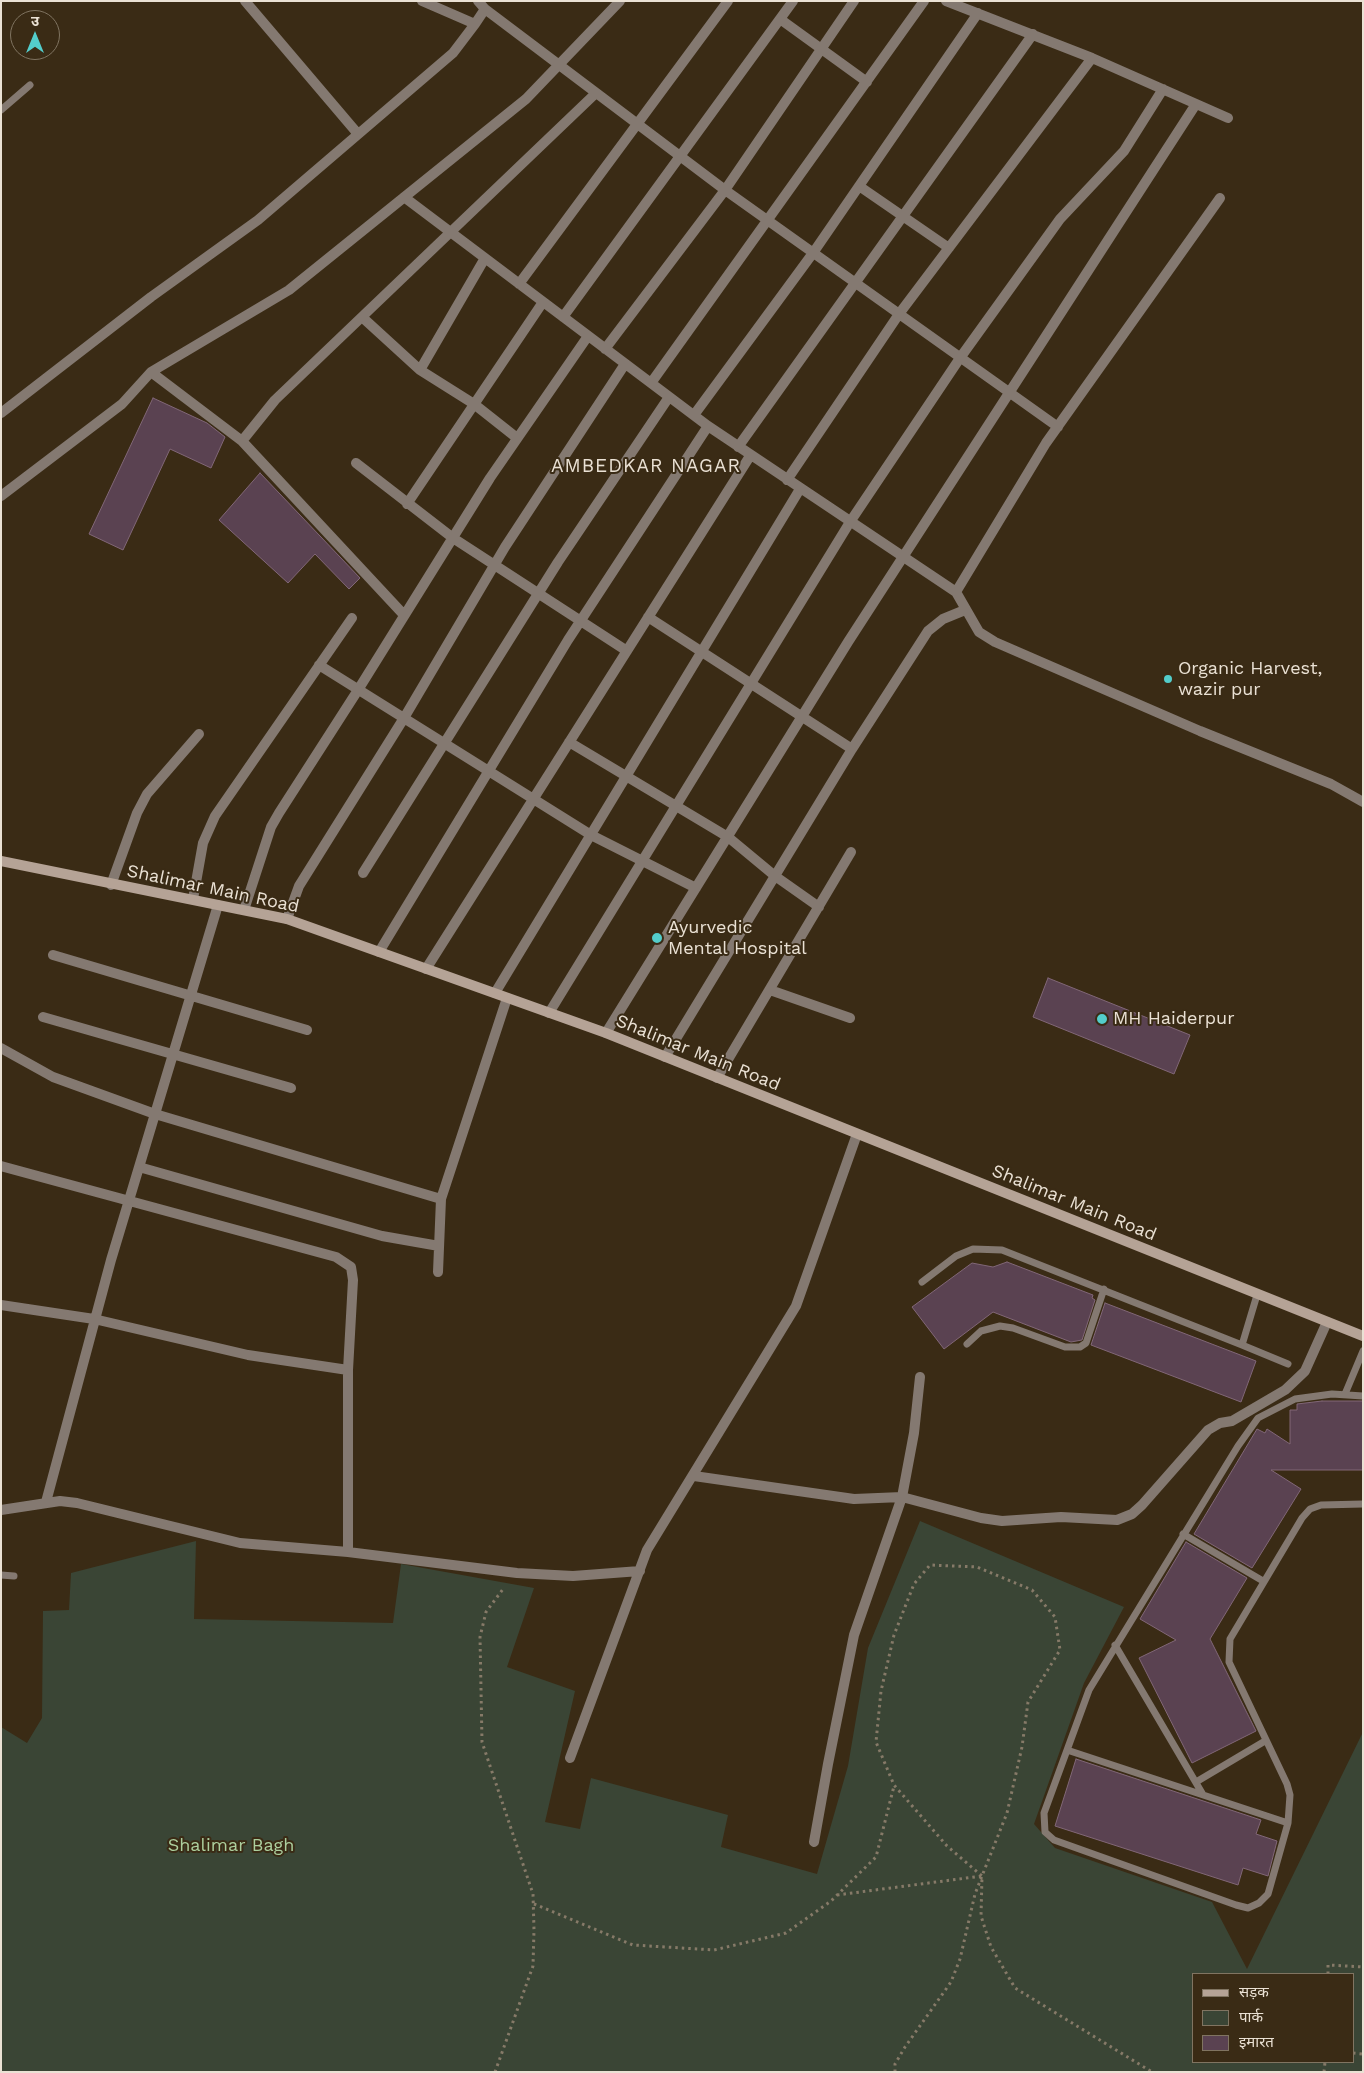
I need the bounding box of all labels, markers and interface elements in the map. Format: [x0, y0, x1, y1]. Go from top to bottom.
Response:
north arrow [10, 10, 60, 60]
text: उ [31, 13, 39, 29]
district label: AMBEDKAR NAGAR [549, 455, 743, 477]
place label: Organic Harvest, wazir pur [1178, 658, 1322, 701]
marker: Organic Harvest, wazir pur [1162, 673, 1174, 685]
street label: Shalimar Main Road [125, 860, 301, 918]
place label: Ayurvedic Mental Hospital [668, 917, 807, 960]
marker: Ayurvedic Mental Hospital [650, 931, 664, 945]
place label: MH Haiderpur [1113, 1008, 1235, 1030]
street label: Shalimar Main Road [613, 1010, 783, 1096]
marker: MH Haiderpur [1095, 1012, 1109, 1026]
street label: Shalimar Main Road [989, 1160, 1159, 1246]
park label: Shalimar Bagh [168, 1835, 294, 1857]
legend [1192, 1973, 1354, 2063]
text: सड़क [1239, 1983, 1269, 2001]
text: पार्क [1239, 2008, 1263, 2026]
text: इमारत [1239, 2033, 1274, 2051]

